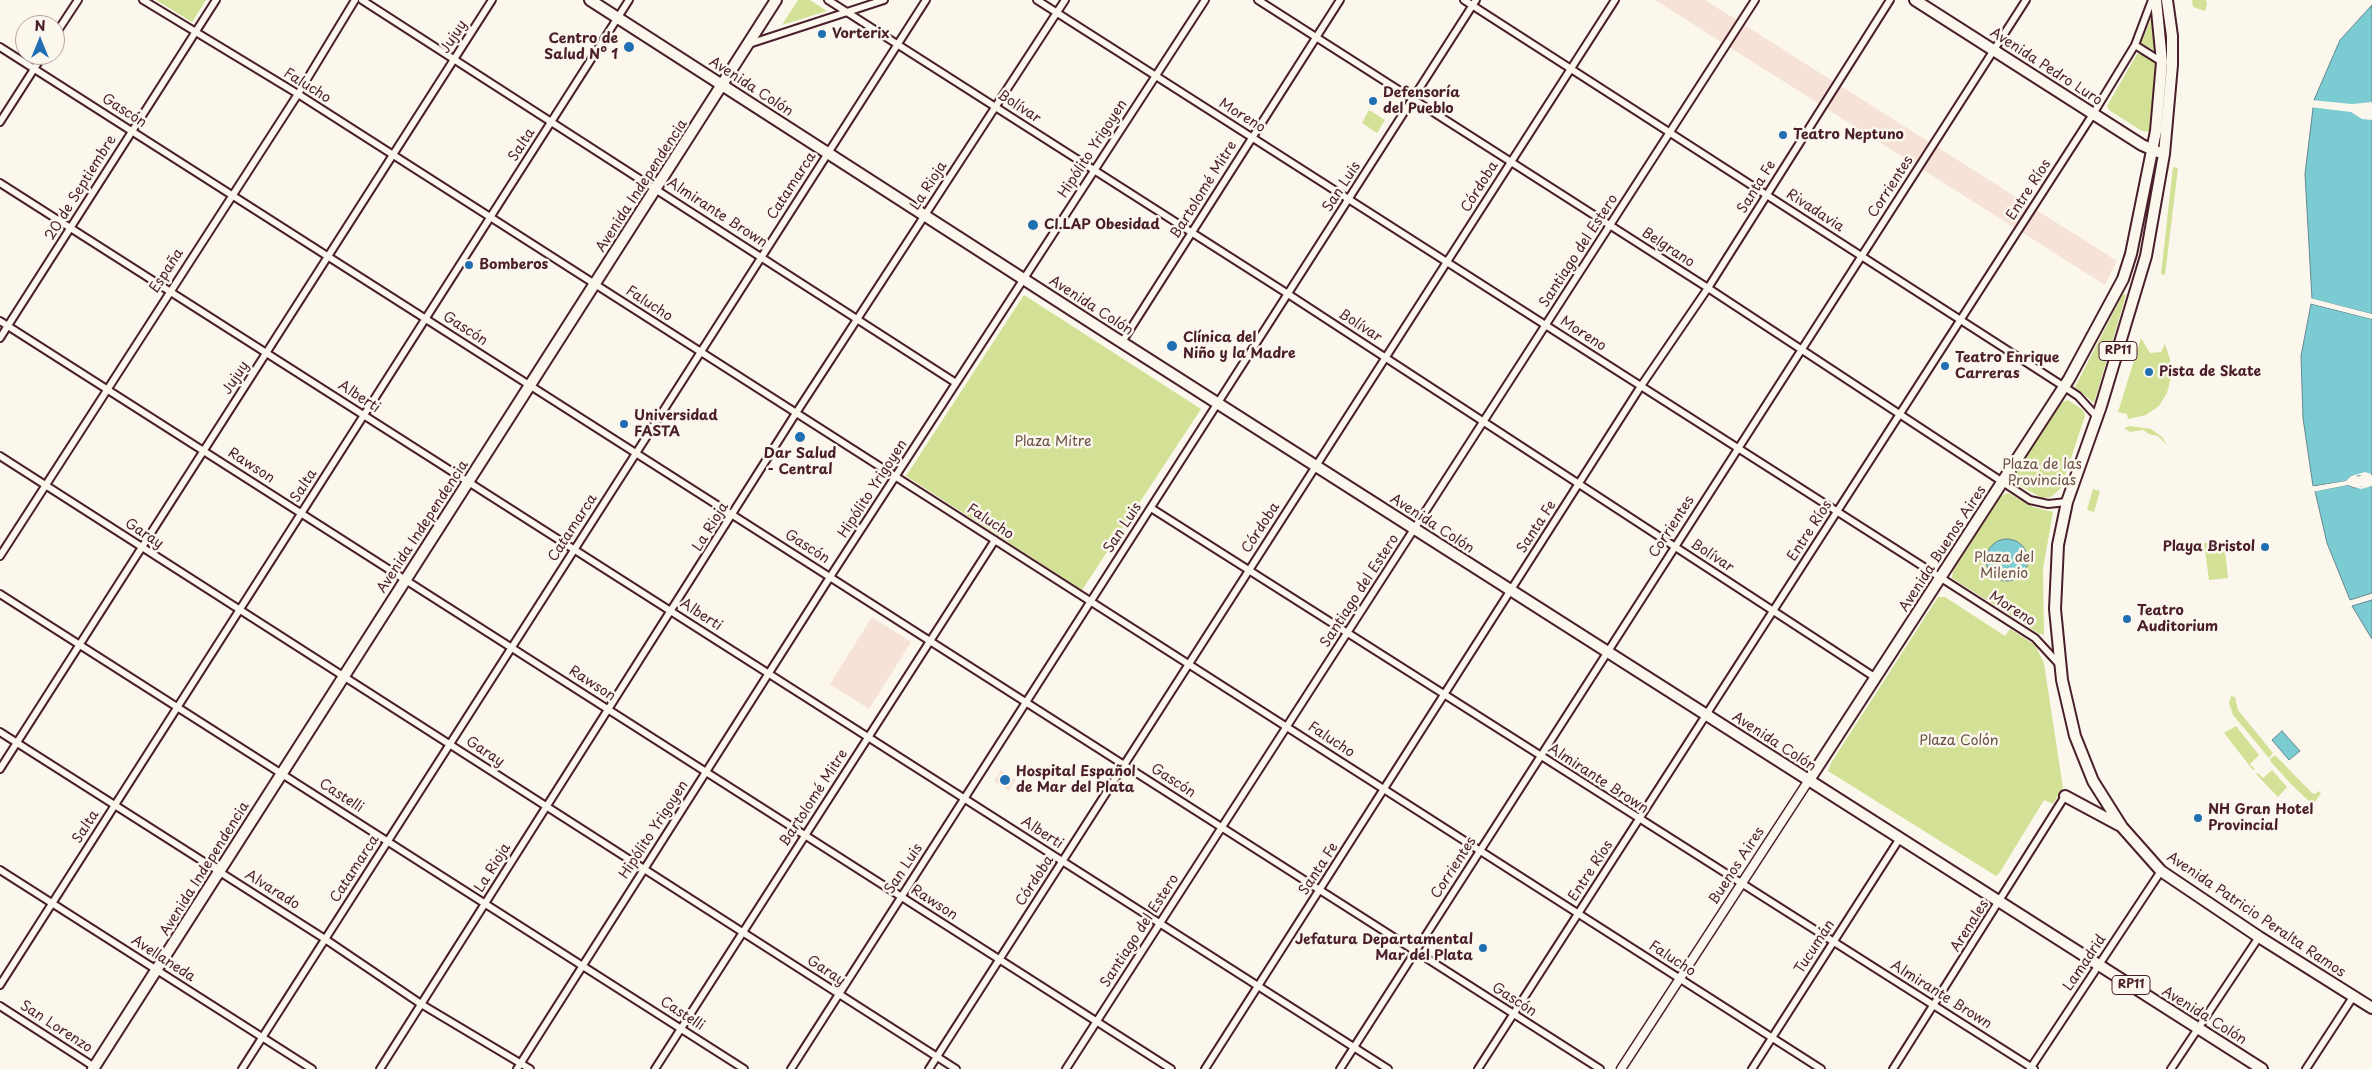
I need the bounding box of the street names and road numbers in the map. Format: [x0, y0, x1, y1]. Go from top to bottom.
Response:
street label: Jujuy [437, 17, 471, 57]
street label: Avenida Pedro Luro [1987, 25, 2105, 109]
street label: Avenida Colón [706, 54, 796, 120]
street label: Falucho [280, 65, 334, 107]
street label: Bolívar [994, 87, 1044, 127]
street label: Gascón [99, 90, 149, 132]
street label: Moreno [1216, 95, 1268, 137]
street label: Hipólito Yrigoyen [1055, 97, 1131, 201]
street label: Avenida Independencia [593, 116, 691, 256]
street label: Salta [505, 125, 539, 165]
street label: 20 de Septiembre [42, 132, 120, 244]
street label: Bartolomé Mitre [1167, 138, 1241, 242]
street label: Catamarca [764, 149, 820, 223]
street label: Corrientes [1865, 153, 1917, 221]
street label: Santa Fe [1734, 157, 1780, 217]
street label: Entre Ríos [2003, 157, 2055, 223]
street label: Córdoba [1458, 158, 1502, 216]
street label: La Rioja [907, 159, 951, 213]
street label: San Luis [1320, 159, 1364, 215]
street label: Almirante Brown [664, 174, 770, 252]
street label: Rivadavia [1783, 186, 1847, 236]
street label: Santiago del Estero [1536, 191, 1622, 311]
street label: Belgrano [1638, 225, 1698, 271]
street label: España [147, 246, 187, 296]
street label: Avenida Colón [1046, 273, 1136, 339]
street label: Falucho [622, 283, 676, 325]
street label: Bolívar [1335, 306, 1385, 346]
street label: Gascón [440, 308, 490, 350]
street label: Moreno [1557, 313, 1609, 355]
road number: RP11 [2099, 342, 2137, 361]
street label: Jujuy [219, 358, 253, 398]
street label: Alberti [335, 377, 383, 417]
street label: Hipólito Yrigoyen [835, 437, 911, 541]
street label: Rawson [225, 445, 277, 487]
street label: Avenida Independencia [374, 457, 472, 597]
street label: Salta [287, 466, 321, 506]
street label: Avenida Buenos Aires [1896, 483, 1990, 615]
street label: Catamarca [545, 491, 601, 565]
street label: Avenida Colón [1387, 491, 1477, 557]
street label: Corrientes [1646, 493, 1698, 561]
street label: Santa Fe [1514, 498, 1560, 556]
street label: Entre Ríos [1784, 498, 1836, 564]
street label: La Rioja [689, 499, 733, 555]
street label: Córdoba [1238, 499, 1284, 557]
street label: San Luis [1101, 500, 1145, 556]
street label: Falucho [963, 501, 1017, 543]
street label: Garay [122, 515, 166, 553]
street label: Gascón [782, 526, 832, 568]
street label: Santiago del Estero [1317, 531, 1403, 651]
street label: Bolívar [1687, 536, 1737, 576]
street label: Moreno [1986, 588, 2038, 630]
street label: Alberti [677, 595, 725, 635]
street label: Rawson [566, 663, 618, 705]
street label: Avenida Colón [1729, 709, 1819, 775]
street label: Falucho [1304, 719, 1358, 761]
street label: Garay [463, 733, 507, 771]
street label: Almirante Brown [1545, 740, 1651, 818]
street label: Bartolomé Mitre [776, 746, 852, 850]
street label: Gascón [1148, 760, 1198, 802]
street label: Castelli [316, 775, 366, 817]
street label: Hipólito Yrigoyen [616, 778, 692, 882]
street label: Avenida Independencia [157, 799, 253, 939]
street label: Salta [69, 807, 103, 847]
street label: Alberti [1018, 813, 1066, 853]
street label: Buenos Aires [1706, 824, 1768, 908]
street label: Catamarca [327, 832, 383, 906]
street label: Corrientes [1428, 834, 1480, 902]
street label: Entre Ríos [1565, 838, 1617, 904]
street label: La Rioja [471, 840, 515, 896]
street label: Santa Fe [1296, 840, 1342, 898]
street label: San Luis [882, 841, 926, 897]
street label: Avenida Patricio Peralta Ramos [2163, 849, 2349, 981]
street label: Córdoba [1012, 852, 1058, 910]
street label: Alvarado [242, 867, 302, 913]
street label: Santiago del Estero [1097, 871, 1183, 991]
street label: Rawson [908, 882, 960, 924]
street label: Arenales [1947, 897, 1993, 955]
street label: Tucumán [1791, 917, 1839, 977]
street label: Avellaneda [128, 932, 198, 986]
street label: Lamadrid [2060, 932, 2110, 994]
street label: Falucho [1645, 938, 1699, 980]
street label: Garay [804, 952, 848, 990]
street label: Almirante Brown [1887, 957, 1995, 1033]
road number: RP11 [2112, 976, 2150, 994]
street label: Gascón [1489, 979, 1539, 1021]
street label: Avenida Colón [2159, 983, 2249, 1049]
street label: Castelli [657, 993, 707, 1035]
street label: San Lorenzo [17, 997, 95, 1057]

